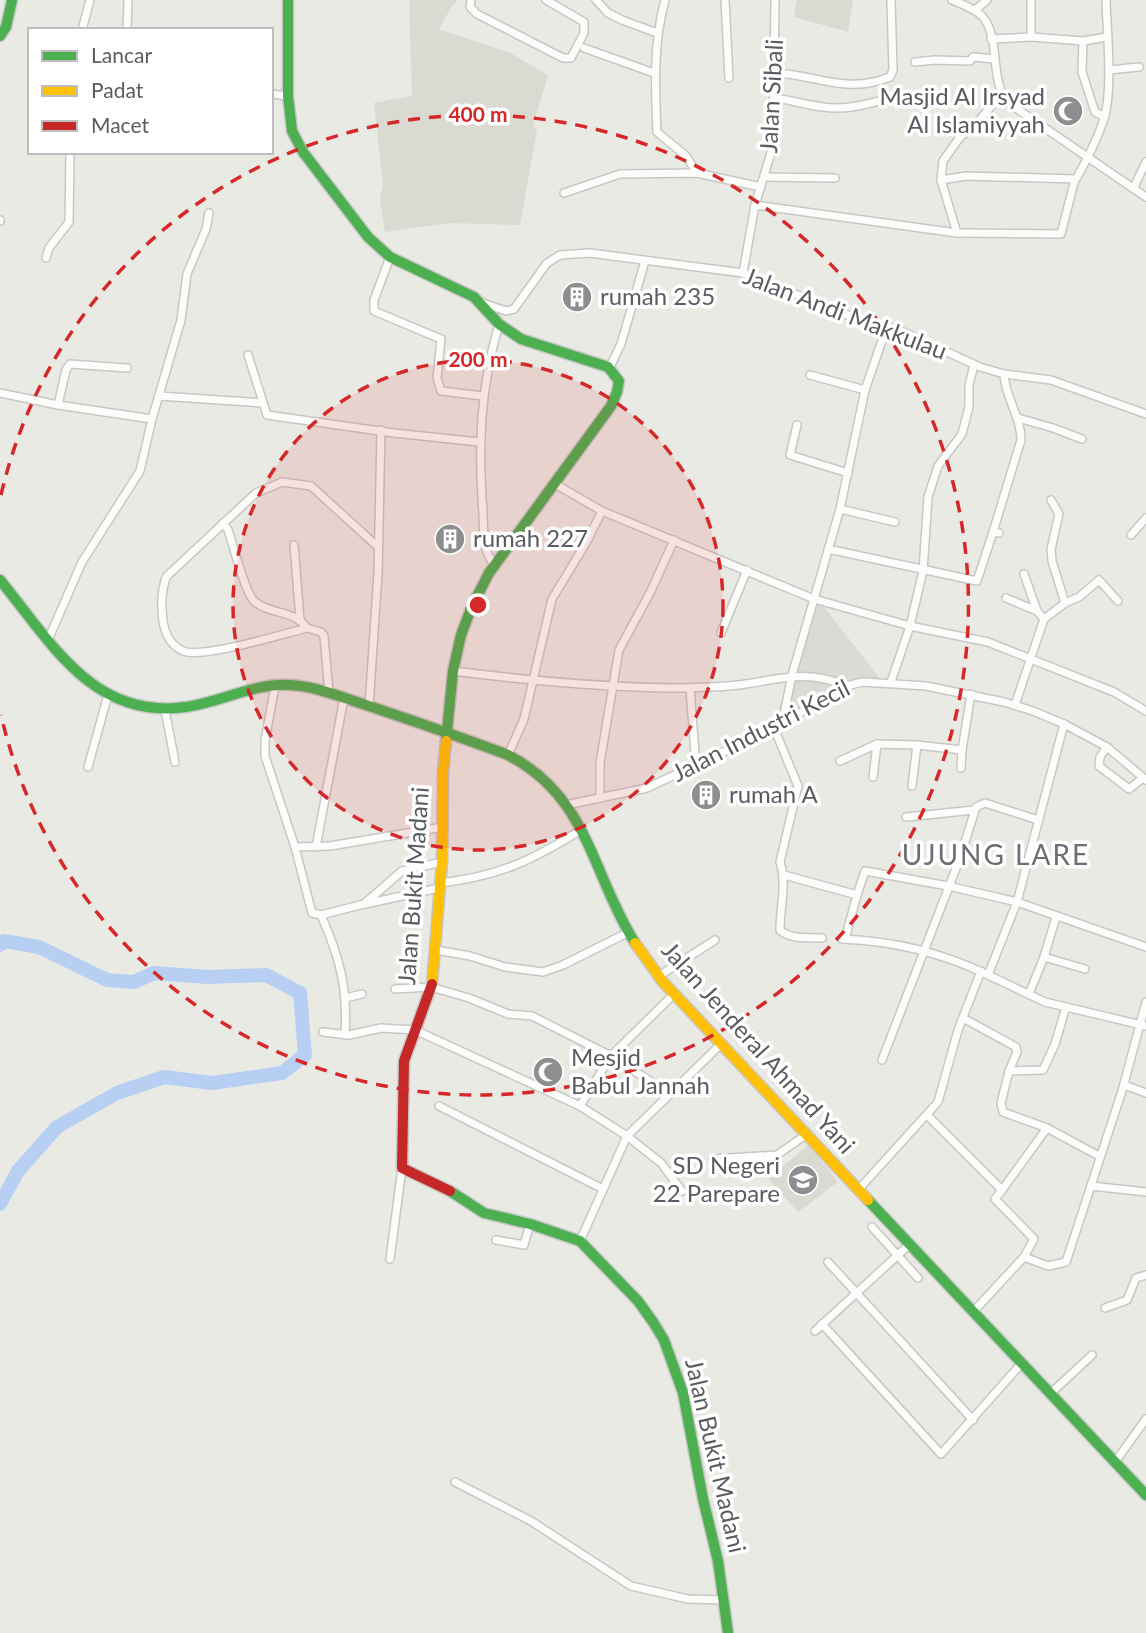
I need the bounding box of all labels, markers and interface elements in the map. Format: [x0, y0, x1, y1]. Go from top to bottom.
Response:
legend [28, 28, 273, 154]
street label: Jalan Sibali [753, 38, 788, 154]
text: Lancar [91, 42, 152, 67]
text: Padat [91, 77, 144, 102]
place label: Masjid Al Irsyad Al Islamiyyah [880, 81, 1045, 138]
mosque icon: Masjid Al Irsyad Al Islamiyyah [1051, 94, 1085, 128]
text: 400 m [448, 101, 508, 126]
text: Macet [91, 112, 149, 137]
street label: Jalan Andi Makkulau [740, 260, 951, 365]
building icon: rumah 235 [560, 280, 594, 314]
place label: rumah 235 [600, 281, 715, 310]
text: 200 m [448, 346, 508, 371]
building icon: rumah 227 [433, 522, 467, 556]
place label: rumah 227 [473, 523, 588, 552]
centre of rings [466, 593, 490, 617]
street label: Jalan Industri Kecil [667, 672, 854, 787]
building icon: rumah A [689, 778, 723, 812]
place label: rumah A [729, 779, 819, 808]
street label: Jalan Bukit Madani [391, 786, 434, 986]
district label: UJUNG LARE [902, 837, 1090, 871]
street label: Jalan Jenderal Ahmad Yani [656, 935, 862, 1159]
place label: Mesjid Babul Jannah [571, 1042, 710, 1099]
mosque icon: Mesjid Babul Jannah [531, 1055, 565, 1089]
place label: SD Negeri 22 Parepare [653, 1150, 780, 1207]
school or university icon: SD Negeri 22 Parepare [786, 1163, 820, 1197]
street label: Jalan Bukit Madani [680, 1356, 753, 1556]

